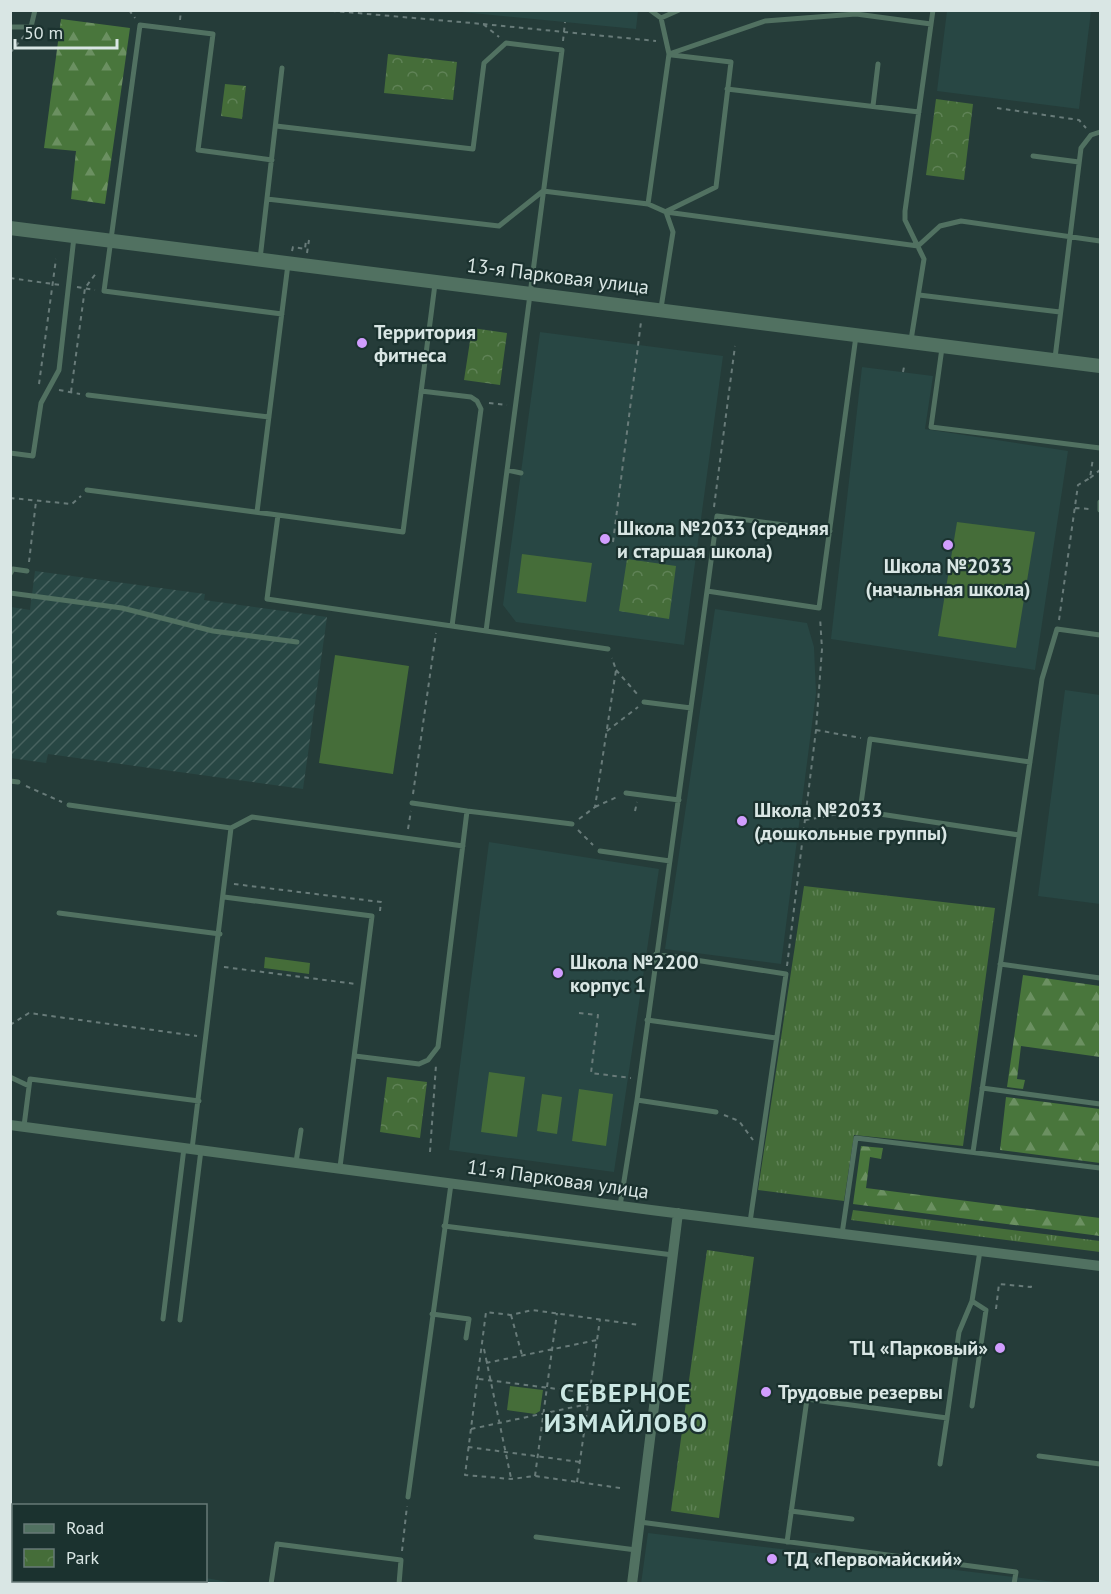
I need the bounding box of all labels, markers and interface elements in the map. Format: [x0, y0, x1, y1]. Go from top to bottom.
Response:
scale bar [15, 12, 117, 50]
text: 50 m [24, 21, 63, 44]
street label: 13-я Парковая улица [465, 252, 651, 300]
place label: Территория фитнеса [374, 319, 476, 368]
marker: Территория фитнеса [355, 336, 369, 350]
place label: Школа №2033 (средняя и старшая школа) [617, 515, 829, 564]
marker: Школа №2033 (средняя и старшая школа) [598, 532, 612, 546]
marker: Школа №2033 (начальная школа) [941, 538, 955, 552]
place label: Школа №2033 (начальная школа) [865, 553, 1031, 602]
place label: Школа №2033 (дошкольные группы) [754, 797, 948, 846]
marker: Школа №2033 (дошкольные группы) [735, 814, 749, 828]
place label: Школа №2200 корпус 1 [570, 949, 699, 998]
marker: Школа №2200 корпус 1 [551, 966, 565, 980]
street label: 11-я Парковая улица [465, 1153, 651, 1205]
place label: ТЦ «Парковый» [850, 1335, 988, 1361]
marker: ТЦ «Парковый» [993, 1341, 1007, 1355]
district label: СЕВЕРНОЕ ИЗМАЙЛОВО [544, 1376, 708, 1439]
place label: Трудовые резервы [778, 1379, 943, 1405]
marker: Трудовые резервы [759, 1385, 773, 1399]
legend [12, 1504, 207, 1582]
text: Road [66, 1516, 104, 1539]
text: Park [66, 1546, 99, 1569]
place label: ТД «Первомайский» [784, 1546, 962, 1572]
marker: ТД «Первомайский» [765, 1552, 779, 1566]

